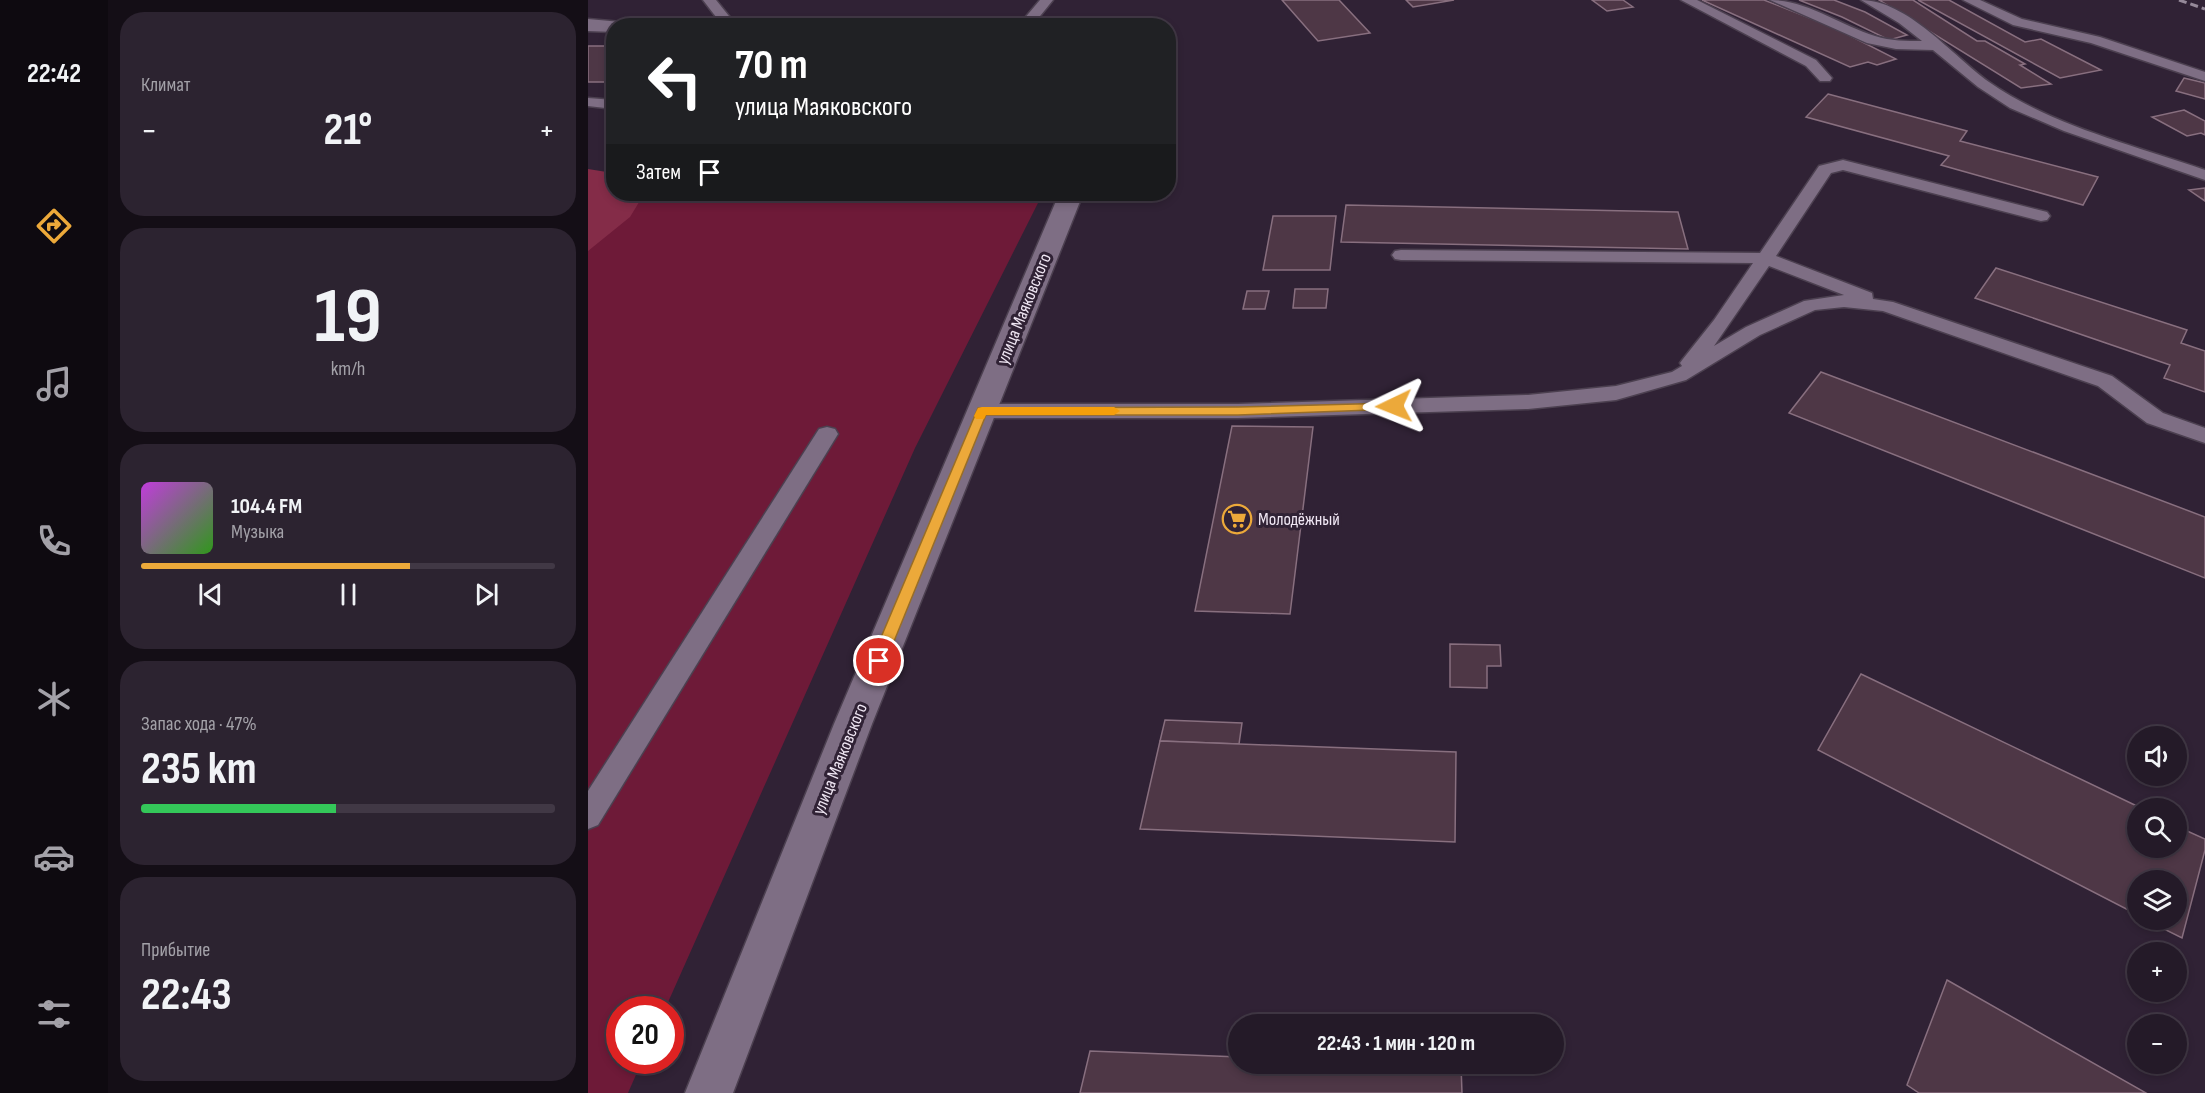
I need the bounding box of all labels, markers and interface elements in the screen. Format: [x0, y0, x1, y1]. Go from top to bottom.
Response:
text: 70 m [735, 40, 808, 91]
icon: left [636, 42, 714, 120]
text: 22:42 [27, 58, 81, 90]
text: Климат [141, 73, 191, 97]
text: улица Маяковского [735, 91, 912, 123]
text: 21° [324, 103, 372, 158]
text: − [141, 111, 157, 151]
text: + [539, 111, 555, 151]
icon: arrive [693, 156, 726, 189]
text: Затем [636, 159, 681, 186]
icon: directions [33, 205, 75, 247]
street label: улица Маяковского [992, 250, 1056, 368]
text: 19 [314, 271, 382, 364]
text: km/h [331, 357, 365, 381]
icon: music [33, 363, 75, 405]
position arrow [1362, 374, 1426, 438]
text: 104.4 FM [231, 493, 302, 520]
supermarket icon: Молодёжный [1221, 503, 1253, 535]
place label: Молодёжный [1258, 509, 1340, 530]
icon: phone [33, 520, 75, 562]
text: Музыка [231, 520, 284, 544]
icon: previous [194, 578, 227, 611]
icon: pause [332, 578, 365, 611]
icon: next [470, 578, 503, 611]
pin [853, 635, 904, 686]
icon: arrive [862, 644, 895, 677]
icon: climate [33, 678, 75, 720]
street label: улица Маяковского [808, 700, 872, 818]
text: Запас хода · 47% [141, 712, 257, 736]
map controls [2127, 726, 2187, 1074]
button: sound [2127, 726, 2187, 786]
text: 235 km [141, 742, 257, 797]
button: search [2127, 798, 2187, 858]
icon: car [33, 836, 75, 878]
button: layers [2127, 870, 2187, 930]
text: Прибытие [141, 938, 210, 962]
button: + [2127, 942, 2187, 1002]
text: 22:43 [141, 968, 232, 1023]
icon: filters [33, 993, 75, 1035]
speed limit sign: 20 [606, 996, 684, 1074]
button: − [2127, 1014, 2187, 1074]
text: 22:43 · 1 мин · 120 m [1317, 1030, 1475, 1057]

